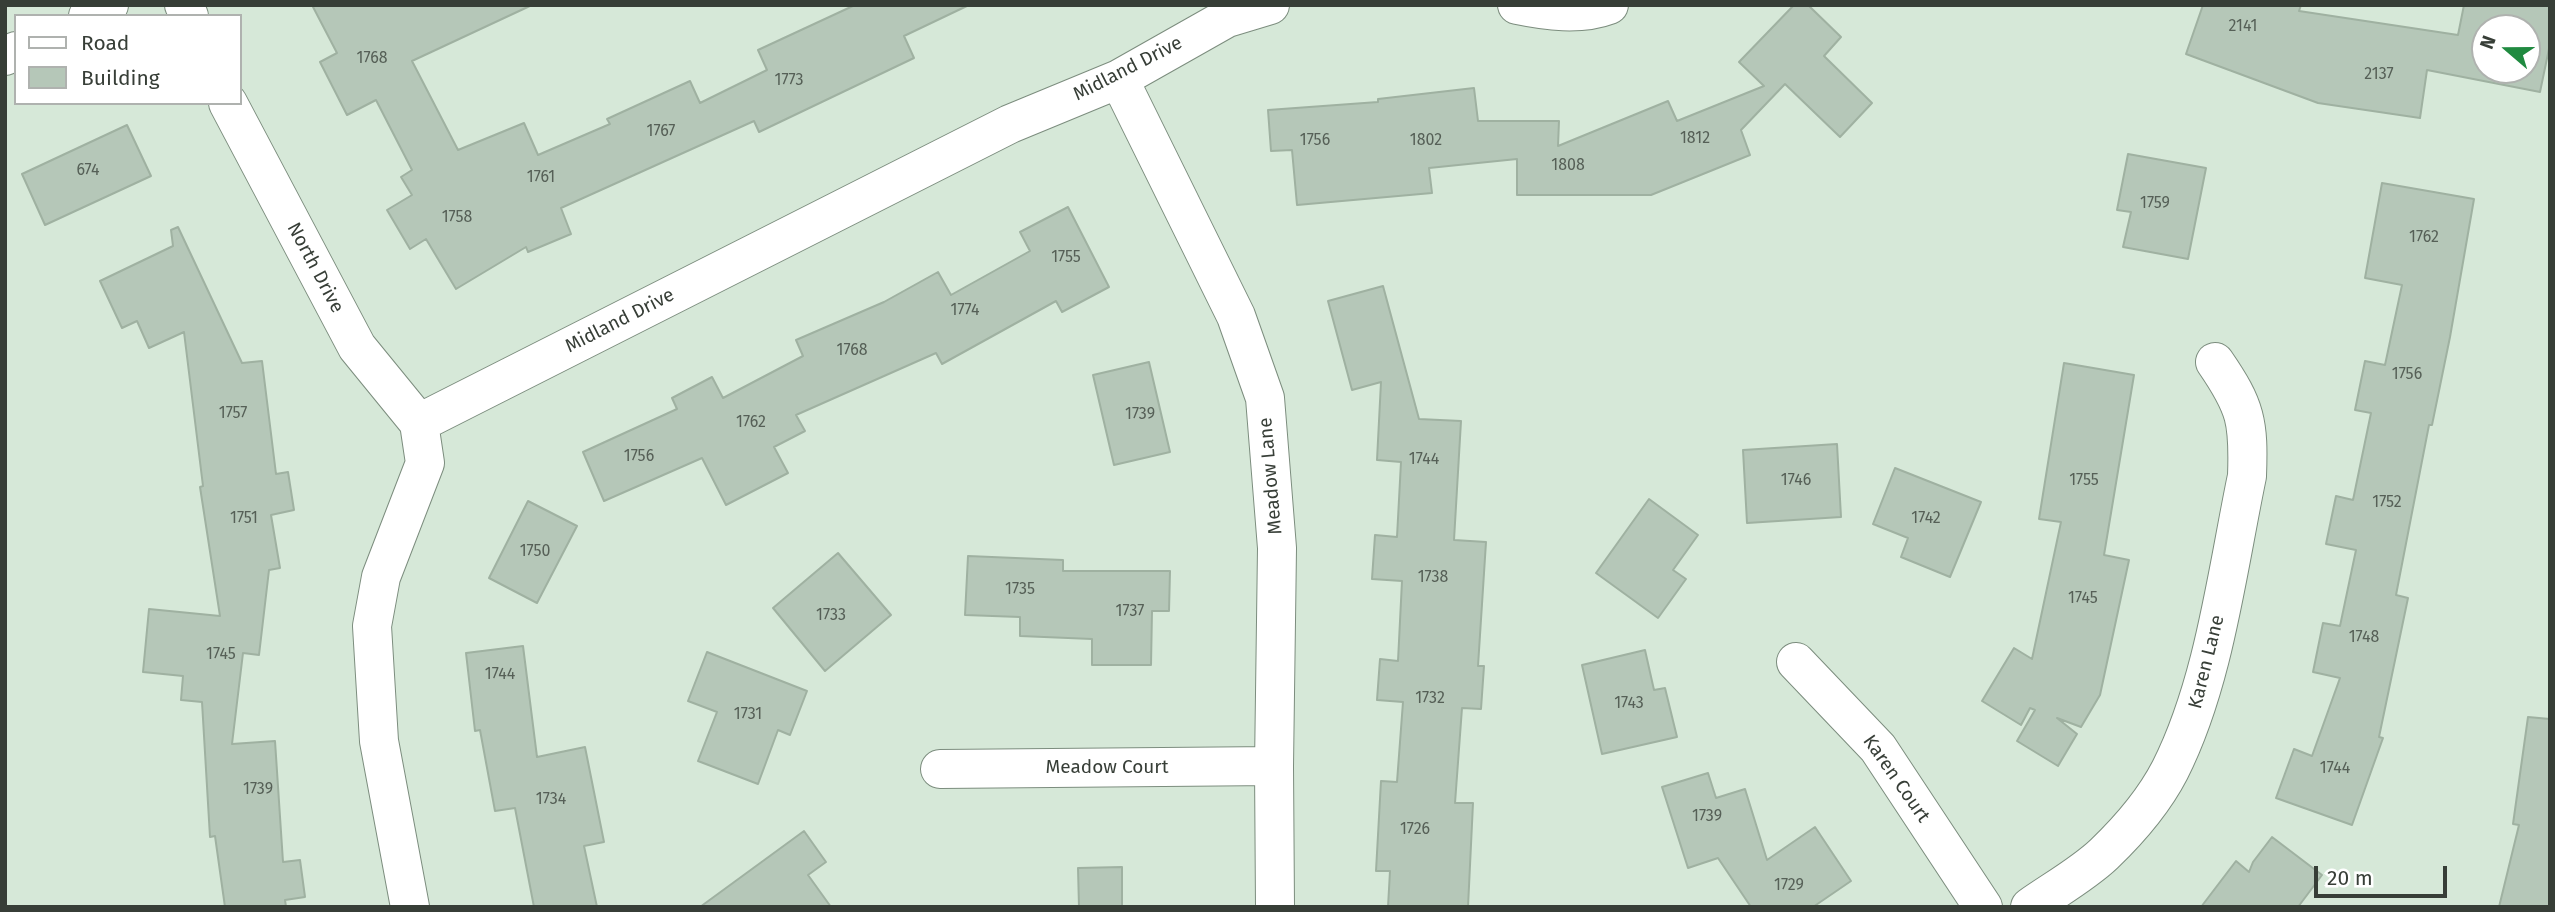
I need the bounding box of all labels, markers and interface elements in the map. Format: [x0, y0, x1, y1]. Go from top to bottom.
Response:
legend [14, 14, 242, 105]
north arrow [2471, 14, 2541, 84]
house number: 2141 [2229, 17, 2257, 37]
text: Road [81, 30, 129, 56]
street label: Midland Drive [1070, 32, 1186, 106]
text: N [2475, 32, 2501, 52]
house number: 1768 [356, 49, 388, 69]
text: Building [81, 65, 160, 91]
house number: 2137 [2364, 65, 2394, 85]
house number: 1773 [775, 71, 803, 91]
house number: 1767 [647, 122, 675, 142]
house number: 1812 [1680, 129, 1710, 149]
house number: 1756 [1300, 131, 1330, 151]
house number: 1802 [1410, 131, 1442, 151]
house number: 1808 [1551, 156, 1585, 176]
house number: 674 [76, 161, 100, 181]
house number: 1761 [527, 168, 555, 188]
house number: 1759 [2140, 194, 2170, 214]
house number: 1758 [442, 208, 472, 228]
street label: North Drive [282, 219, 348, 317]
house number: 1762 [2409, 228, 2439, 248]
house number: 1755 [1051, 248, 1081, 268]
street label: Midland Drive [562, 284, 678, 358]
house number: 1774 [950, 301, 980, 321]
house number: 1768 [836, 341, 868, 361]
house number: 1756 [2392, 365, 2422, 385]
house number: 1757 [219, 404, 247, 424]
house number: 1739 [1125, 405, 1155, 425]
house number: 1762 [736, 413, 766, 433]
street label: Meadow Lane [1255, 416, 1287, 536]
house number: 1756 [624, 447, 654, 467]
house number: 1744 [1409, 450, 1439, 470]
house number: 1746 [1781, 471, 1811, 491]
house number: 1755 [2069, 471, 2099, 491]
house number: 1752 [2372, 493, 2402, 513]
house number: 1751 [230, 509, 258, 529]
house number: 1742 [1911, 509, 1941, 529]
house number: 1750 [520, 542, 550, 562]
house number: 1738 [1418, 568, 1448, 588]
house number: 1735 [1005, 580, 1035, 600]
house number: 1745 [2068, 589, 2098, 609]
house number: 1737 [1116, 602, 1144, 622]
house number: 1733 [816, 606, 846, 626]
street label: Karen Lane [2184, 613, 2230, 711]
house number: 1748 [2349, 628, 2379, 648]
house number: 1745 [206, 645, 236, 665]
house number: 1744 [485, 665, 515, 685]
house number: 1732 [1415, 689, 1445, 709]
house number: 1743 [1614, 694, 1644, 714]
house number: 1731 [734, 705, 762, 725]
street label: Karen Court [1858, 731, 1934, 827]
street label: Meadow Court [1045, 757, 1169, 779]
house number: 1744 [2320, 759, 2350, 779]
house number: 1739 [243, 780, 273, 800]
house number: 1734 [536, 790, 566, 810]
house number: 1739 [1692, 807, 1722, 827]
house number: 1726 [1400, 820, 1430, 840]
scale bar [2317, 852, 2450, 896]
text: 20 m [2327, 865, 2373, 891]
house number: 1729 [1774, 876, 1804, 896]

